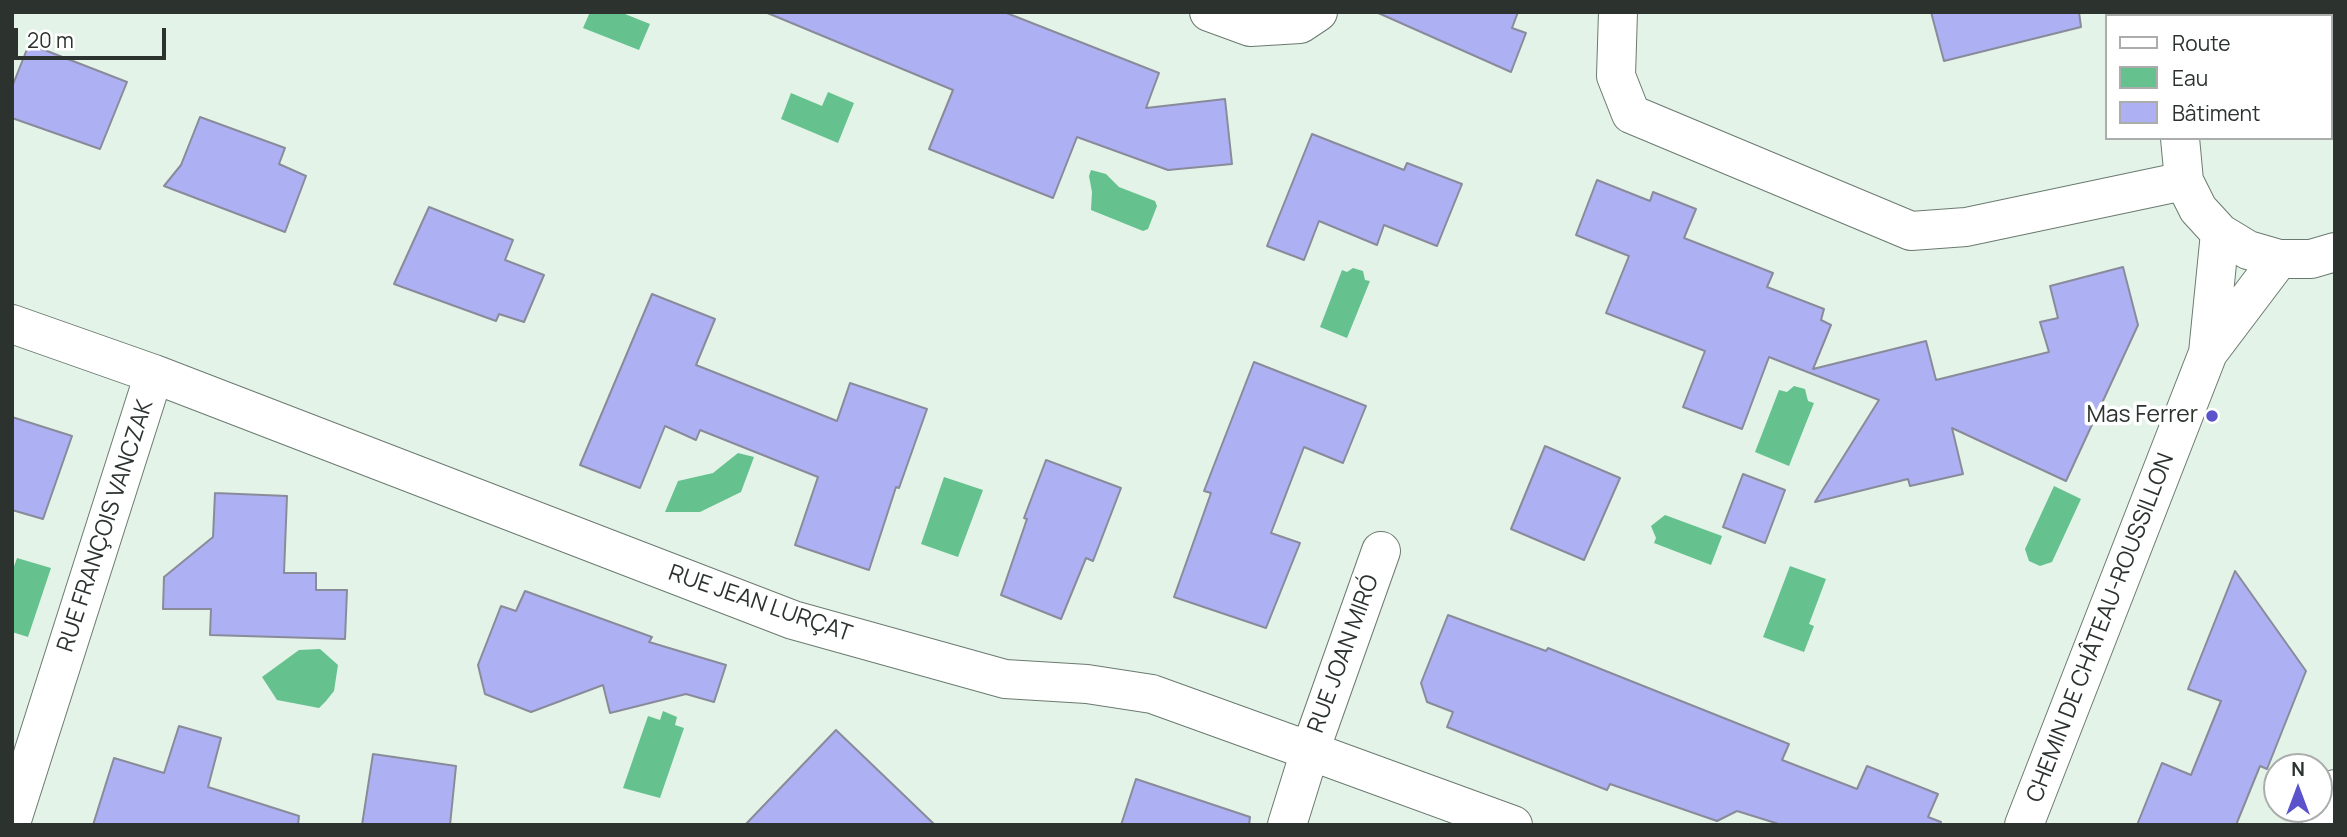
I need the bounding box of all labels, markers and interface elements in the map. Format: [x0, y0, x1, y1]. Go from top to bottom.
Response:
scale bar [18, 14, 170, 58]
legend [2106, 14, 2333, 140]
text: 20 m [27, 26, 74, 54]
text: Route [2172, 29, 2230, 57]
text: Eau [2172, 64, 2208, 92]
text: Bâtiment [2172, 99, 2260, 127]
street label: RUE FRANÇOIS VANCZAK [52, 396, 160, 656]
place label: Mas Ferrer [2086, 402, 2198, 430]
marker: Mas Ferrer [2204, 408, 2220, 424]
street label: CHEMIN DE CHÂTEAU-ROUSSILLON [2022, 450, 2180, 806]
street label: RUE JEAN LURÇAT [665, 560, 855, 648]
street label: RUE JOAN MIRÓ [1303, 571, 1385, 737]
north arrow [2263, 753, 2333, 823]
text: N [2291, 756, 2305, 782]

